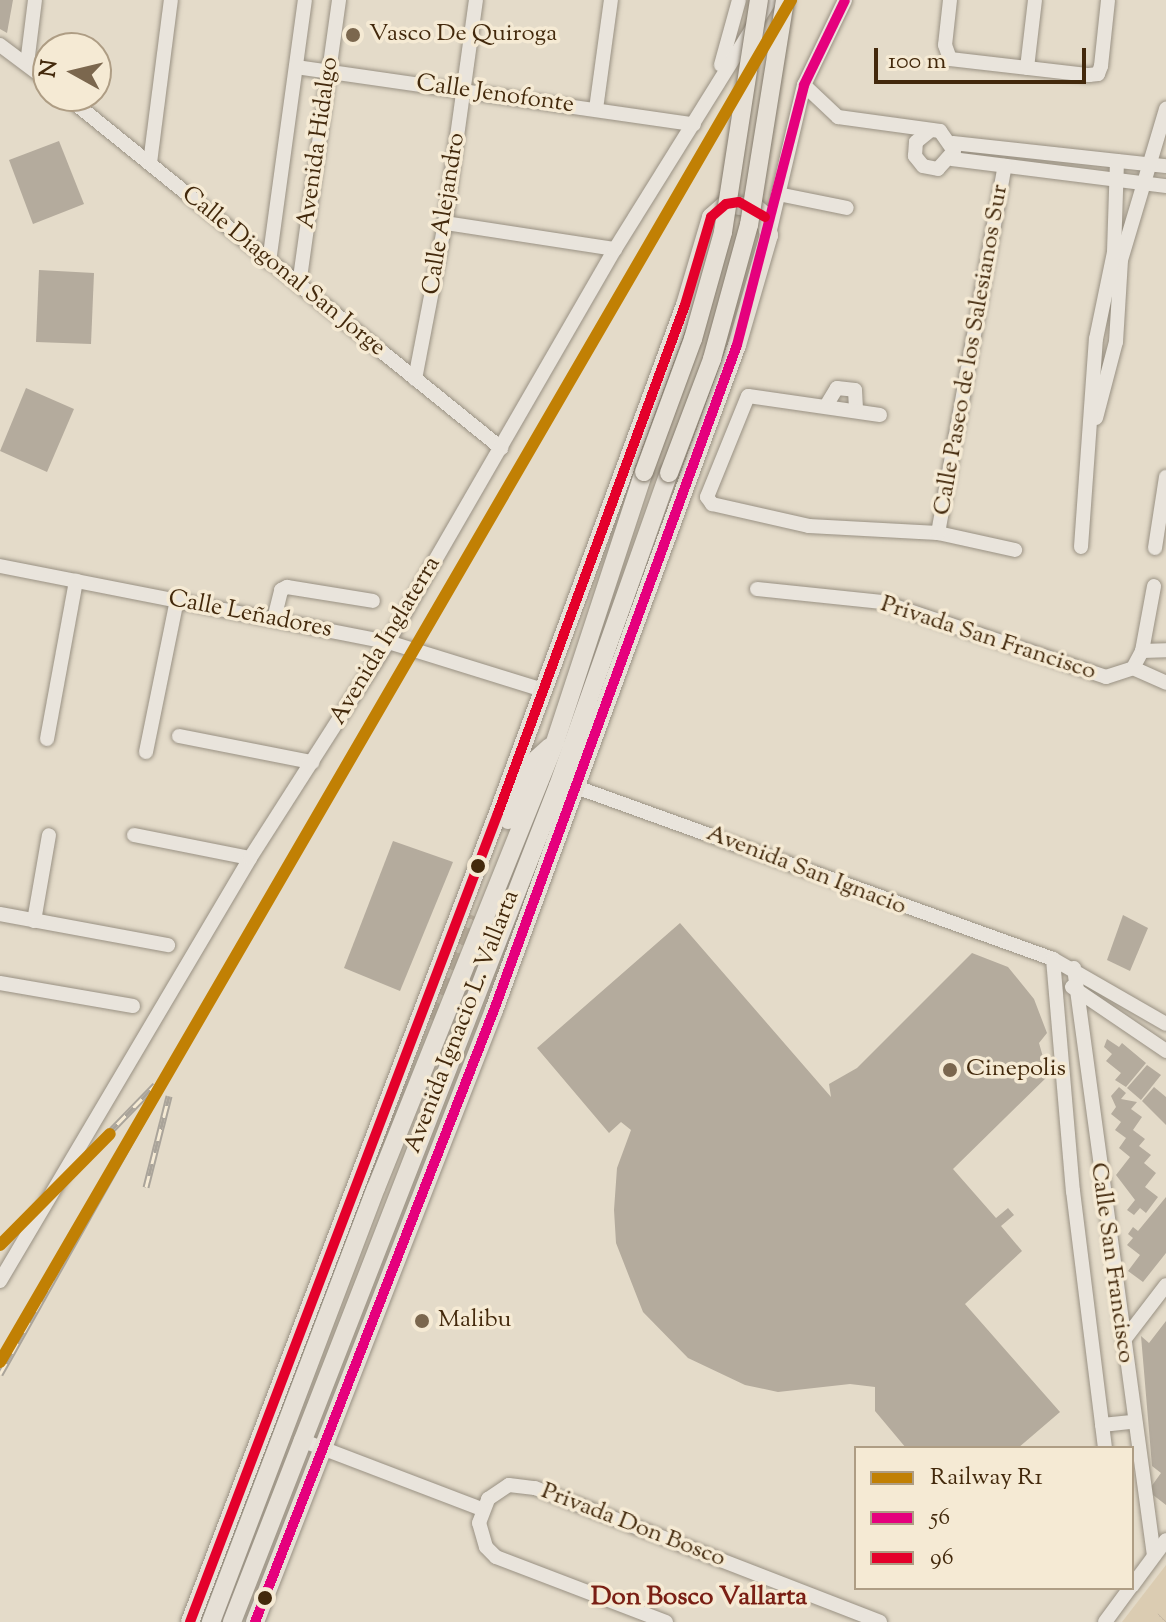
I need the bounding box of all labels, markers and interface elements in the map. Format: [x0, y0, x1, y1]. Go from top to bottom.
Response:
place label: Vasco De Quiroga [369, 21, 557, 49]
marker: Vasco De Quiroga [344, 26, 362, 44]
north arrow [32, 32, 112, 112]
scale bar [878, 32, 1090, 82]
text: 100 m [888, 45, 946, 79]
street label: Avenida Hidalgo [293, 55, 345, 231]
text: N [33, 58, 67, 80]
street label: Calle Jenofonte [414, 70, 576, 120]
street label: Calle Alejandro [418, 131, 472, 297]
street label: Calle Diagonal San Jorge [175, 181, 391, 363]
street label: Calle Paseo de los Salesianos Sur [929, 182, 1015, 518]
street label: Avenida Inglaterra [324, 552, 448, 730]
street label: Calle Leñadores [166, 585, 334, 645]
street label: Privada San Francisco [877, 591, 1099, 687]
street label: Avenida San Ignacio [702, 820, 910, 922]
unlabelled marker [470, 858, 486, 874]
street label: Avenida Ignacio L. Vallarta [400, 887, 526, 1157]
place label: Cinepolis [966, 1056, 1066, 1084]
marker: Cinepolis [941, 1061, 959, 1079]
street label: Calle San Francisco [1083, 1161, 1139, 1365]
place label: Malibu [438, 1307, 511, 1335]
marker: Malibu [413, 1312, 431, 1330]
legend [854, 1446, 1134, 1590]
text: Railway R1 [930, 1461, 1043, 1495]
street label: Privada Don Bosco [537, 1478, 729, 1574]
text: 56 [930, 1501, 950, 1535]
text: 96 [930, 1541, 954, 1575]
district label: Don Bosco Vallarta [591, 1582, 807, 1614]
unlabelled marker [257, 1590, 273, 1606]

